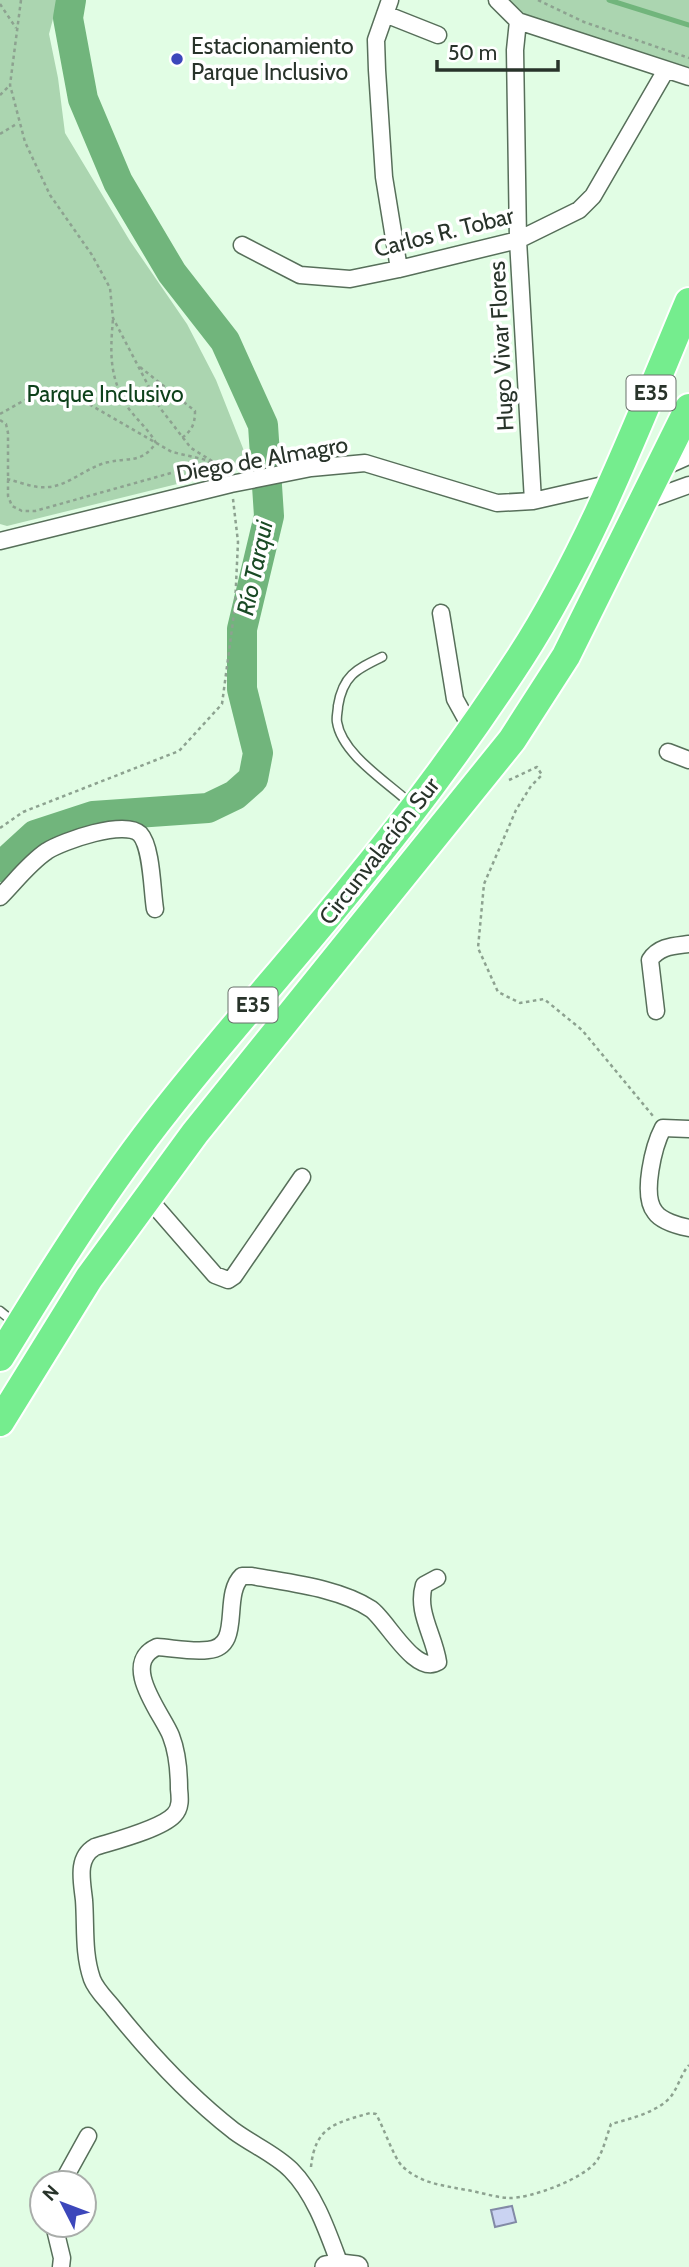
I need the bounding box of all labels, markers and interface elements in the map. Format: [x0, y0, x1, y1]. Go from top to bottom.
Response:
scale bar [437, 28, 558, 72]
place label: Estacionamiento Parque Inclusivo [191, 32, 354, 86]
text: 50 m [448, 40, 497, 65]
marker: Estacionamiento Parque Inclusivo [169, 51, 185, 67]
street label: Carlos R. Tobar [371, 201, 518, 263]
street label: Hugo Vivar Flores [483, 260, 519, 432]
road number: E35 [626, 376, 676, 410]
park label: Parque Inclusivo [26, 380, 184, 408]
street label: Diego de Almagro [174, 430, 350, 488]
water label: Río Tarqui [230, 517, 279, 618]
street label: Circunvalación Sur [313, 771, 446, 930]
road number: E35 [229, 988, 278, 1023]
north arrow [28, 2169, 98, 2239]
text: N [38, 2180, 64, 2206]

